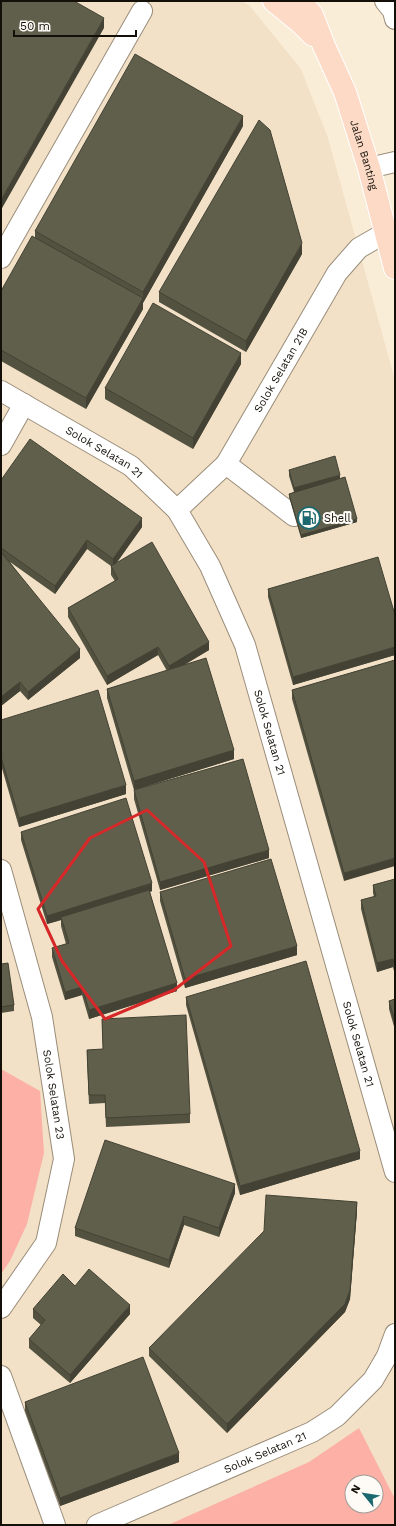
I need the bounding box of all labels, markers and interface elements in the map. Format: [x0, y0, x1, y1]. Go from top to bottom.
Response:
scale bar [14, 12, 136, 38]
text: 50 m [20, 19, 50, 33]
street label: Jalan Banting [348, 118, 381, 192]
street label: Solok Selatan 21B [251, 325, 310, 415]
street label: Solok Selatan 21 [63, 423, 146, 480]
fuel station icon: Shell [296, 505, 322, 531]
place label: Shell [324, 512, 352, 525]
street label: Solok Selatan 21 [252, 688, 288, 777]
street label: Solok Selatan 21 [340, 1000, 377, 1088]
street label: Solok Selatan 23 [41, 1049, 67, 1140]
street label: Solok Selatan 21 [222, 1429, 308, 1476]
north arrow [344, 1474, 384, 1514]
text: N [348, 1482, 363, 1496]

